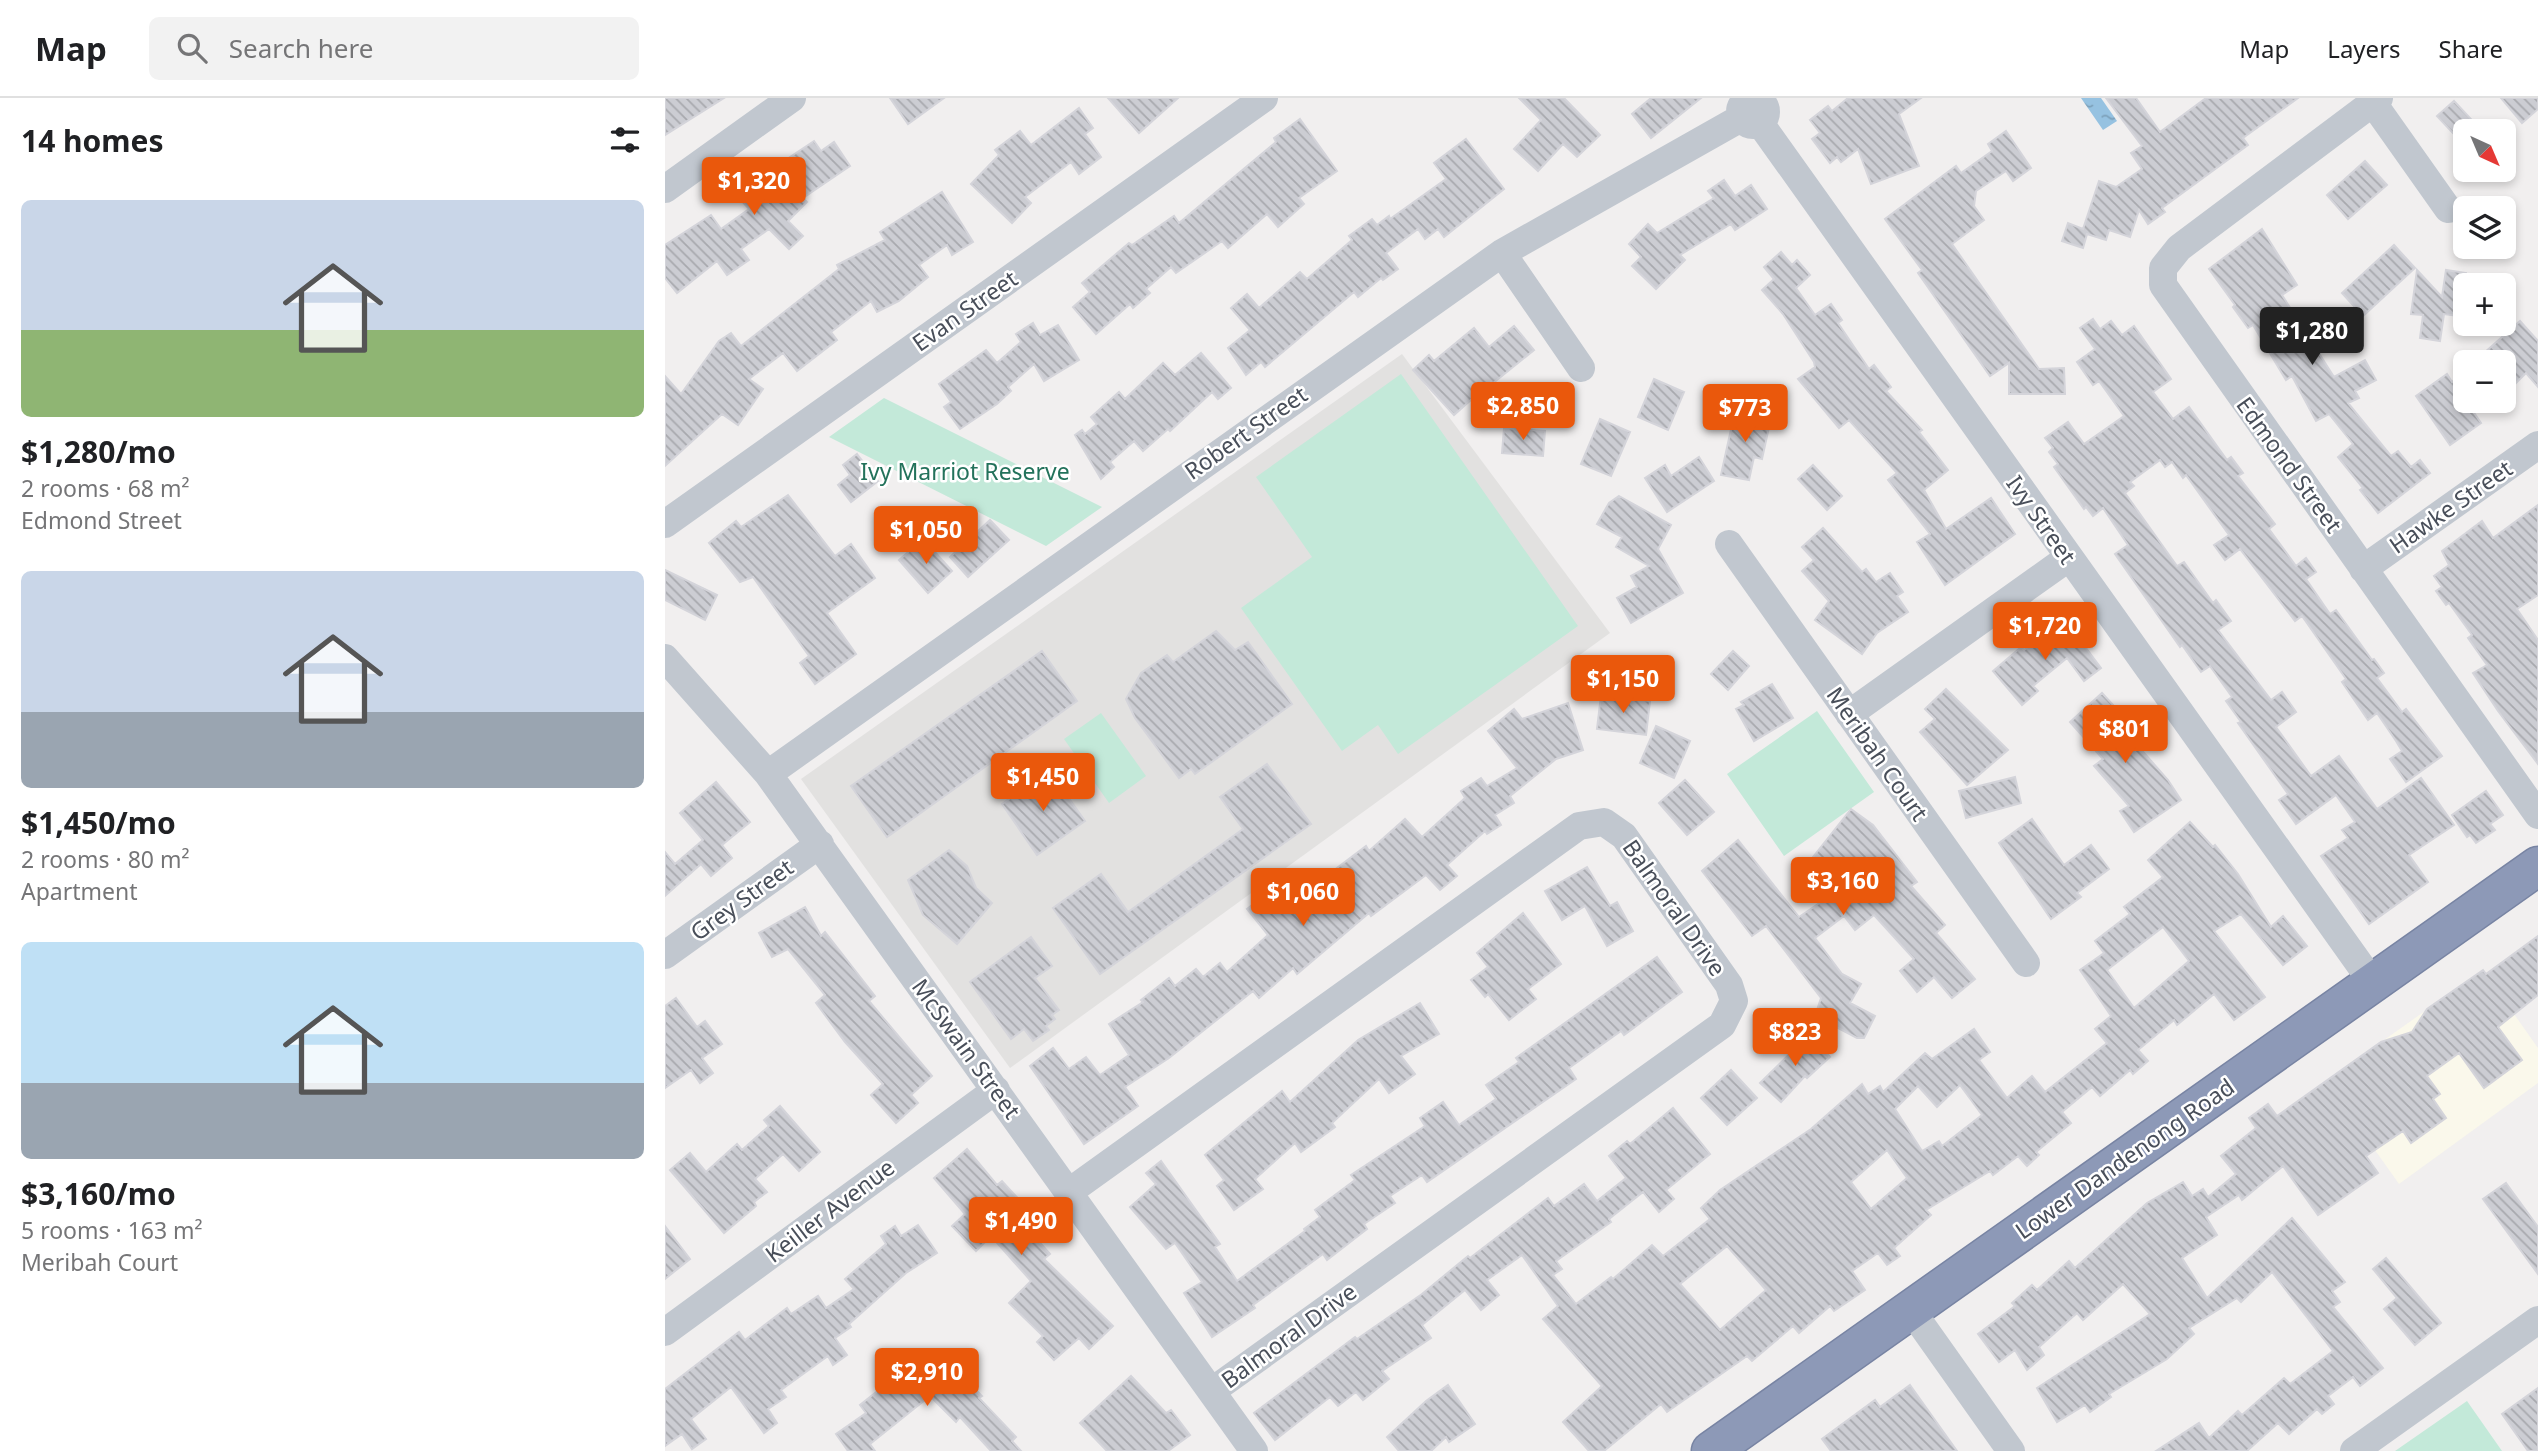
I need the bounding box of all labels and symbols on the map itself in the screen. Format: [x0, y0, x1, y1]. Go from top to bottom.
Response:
north arrow [2453, 119, 2517, 182]
pin: $1,320 [697, 158, 811, 217]
street label: Evan Street [905, 262, 1023, 358]
pin: $1,280 [2255, 308, 2369, 367]
street label: Robert Street [1178, 378, 1313, 486]
pin: $2,850 [1466, 382, 1580, 442]
pin: $773 [1704, 384, 1786, 444]
street label: Edmond Street [2230, 390, 2350, 539]
street label: Hawke Street [2382, 452, 2518, 560]
park label: Ivy Marriot Reserve [860, 455, 1070, 487]
street label: Ivy Street [2000, 469, 2084, 570]
pin: $1,050 [869, 506, 983, 566]
pin: $1,720 [1988, 602, 2102, 662]
pin: $1,150 [1566, 656, 1680, 715]
street label: Meribah Court [1820, 680, 1936, 827]
pin: $801 [2084, 706, 2166, 765]
pin: $1,450 [986, 754, 1100, 813]
street label: Balmoral Drive [1616, 833, 1734, 982]
street label: Grey Street [683, 851, 799, 947]
pin: $3,160 [1786, 858, 1900, 917]
pin: $1,060 [1246, 868, 1360, 928]
street label: McSwain Street [905, 972, 1028, 1125]
pin: $823 [1754, 1009, 1836, 1068]
street label: Lower Dandenong Road [2008, 1070, 2240, 1246]
street label: Keiller Avenue [758, 1151, 901, 1269]
pin: $1,490 [964, 1198, 1078, 1257]
street label: Balmoral Drive [1214, 1275, 1363, 1395]
pin: $2,910 [870, 1348, 984, 1408]

